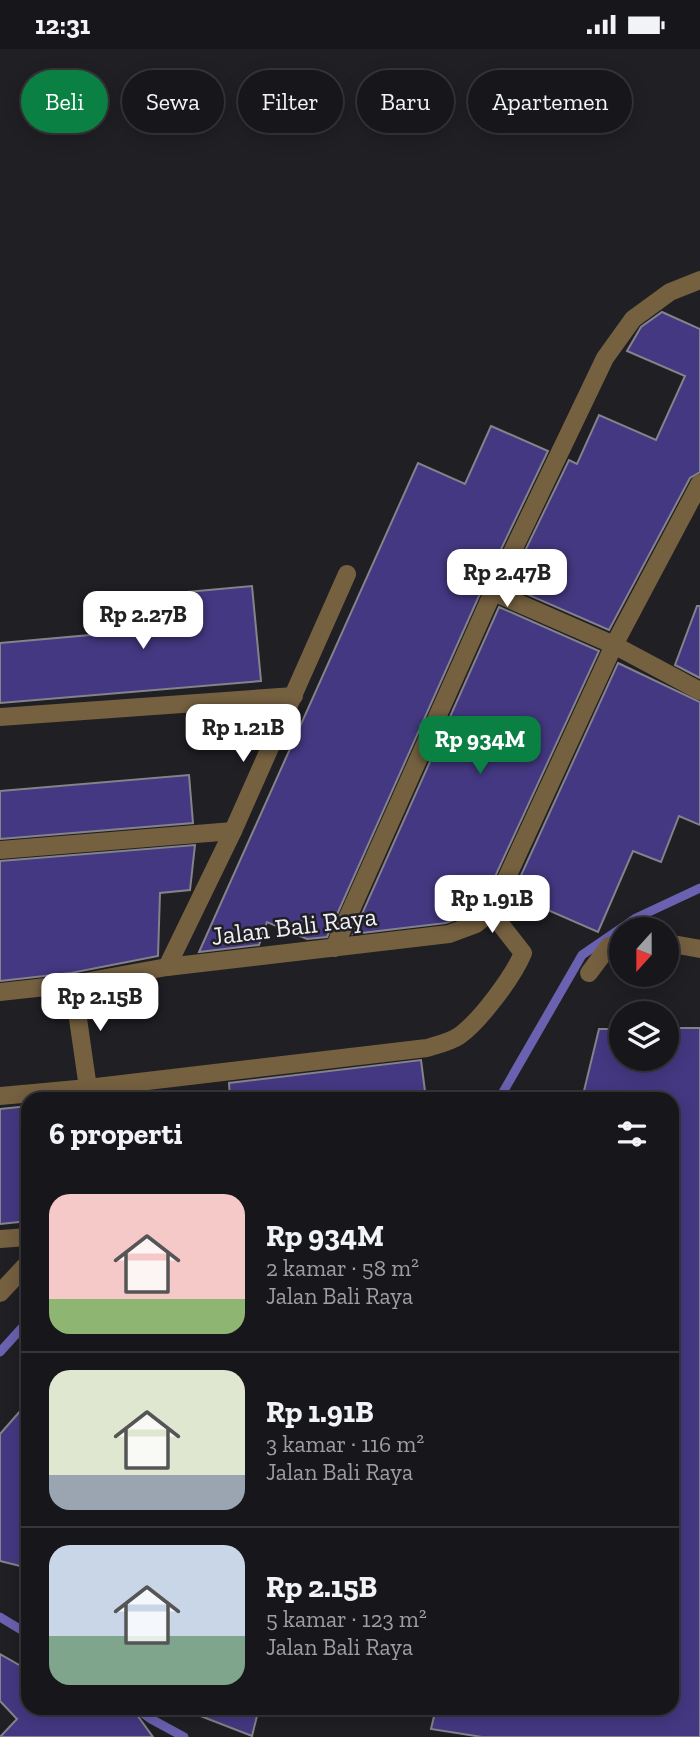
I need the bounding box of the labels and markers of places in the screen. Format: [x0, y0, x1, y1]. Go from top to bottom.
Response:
pin: Rp 2.47B [435, 549, 579, 609]
pin: Rp 2.27B [71, 591, 215, 651]
pin: Rp 1.21B [171, 705, 315, 764]
pin: Rp 934M [415, 717, 545, 776]
pin: Rp 1.91B [420, 875, 564, 935]
pin: Rp 2.15B [28, 974, 172, 1033]

